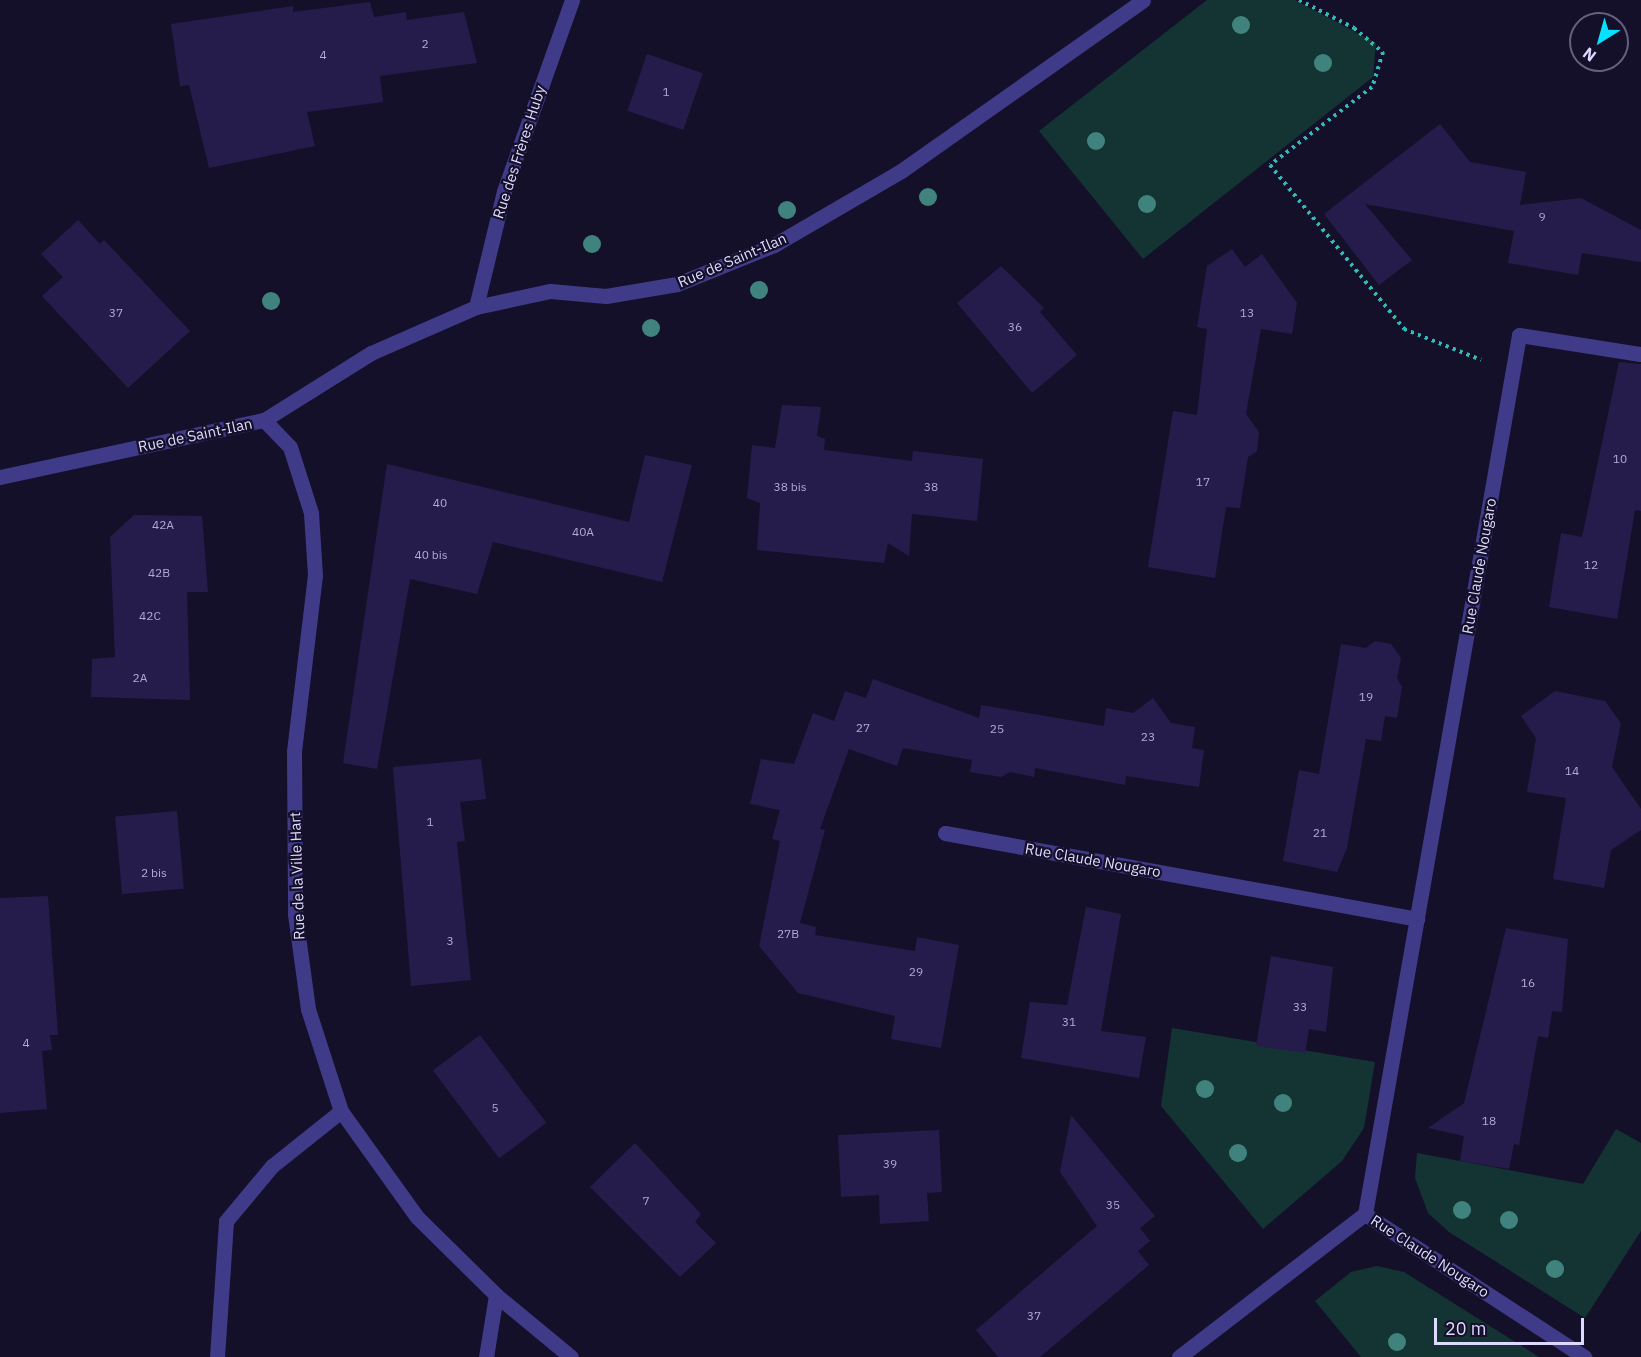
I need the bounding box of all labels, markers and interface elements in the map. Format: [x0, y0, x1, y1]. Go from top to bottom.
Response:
north arrow [1569, 12, 1629, 72]
house number: 2 [421, 37, 429, 51]
text: N [1579, 43, 1600, 66]
house number: 4 [319, 48, 327, 62]
street label: Rue des Frères Huby [489, 83, 549, 221]
house number: 1 [662, 85, 670, 99]
house number: 9 [1538, 210, 1546, 224]
street label: Rue de Saint-Ilan [675, 229, 789, 291]
house number: 37 [109, 306, 123, 320]
house number: 13 [1240, 306, 1254, 320]
house number: 36 [1008, 320, 1022, 334]
street label: Rue de Saint-Ilan [136, 414, 254, 456]
house number: 10 [1613, 452, 1627, 466]
house number: 17 [1196, 475, 1210, 489]
house number: 38 bis [773, 480, 807, 494]
house number: 38 [924, 480, 938, 494]
house number: 40 [433, 496, 447, 510]
street label: Rue Claude Nougaro [1458, 497, 1500, 635]
house number: 42A [152, 518, 174, 532]
house number: 40A [572, 525, 594, 539]
house number: 40 bis [414, 548, 448, 562]
house number: 12 [1584, 558, 1598, 572]
house number: 42B [148, 566, 170, 580]
house number: 42C [139, 609, 161, 623]
house number: 2A [133, 671, 147, 685]
house number: 19 [1359, 690, 1373, 704]
house number: 27 [856, 721, 870, 735]
house number: 25 [990, 722, 1004, 736]
house number: 23 [1141, 730, 1155, 744]
house number: 14 [1565, 764, 1579, 778]
street label: Rue de la Ville Hart [286, 812, 308, 940]
house number: 1 [426, 815, 434, 829]
house number: 21 [1313, 826, 1327, 840]
street label: Rue Claude Nougaro [1024, 839, 1162, 881]
house number: 2 bis [141, 866, 167, 880]
house number: 27B [777, 927, 799, 941]
house number: 3 [446, 934, 454, 948]
house number: 29 [909, 965, 923, 979]
house number: 16 [1521, 976, 1535, 990]
house number: 33 [1293, 1000, 1307, 1014]
house number: 31 [1062, 1015, 1076, 1029]
house number: 4 [22, 1036, 30, 1050]
house number: 5 [491, 1101, 499, 1115]
house number: 18 [1482, 1114, 1496, 1128]
house number: 39 [883, 1157, 897, 1171]
house number: 7 [642, 1194, 650, 1208]
house number: 35 [1106, 1198, 1120, 1212]
street label: Rue Claude Nougaro [1367, 1211, 1493, 1301]
scale bar [1437, 1306, 1587, 1344]
house number: 37 [1027, 1309, 1041, 1323]
text: 20 m [1445, 1317, 1487, 1340]

